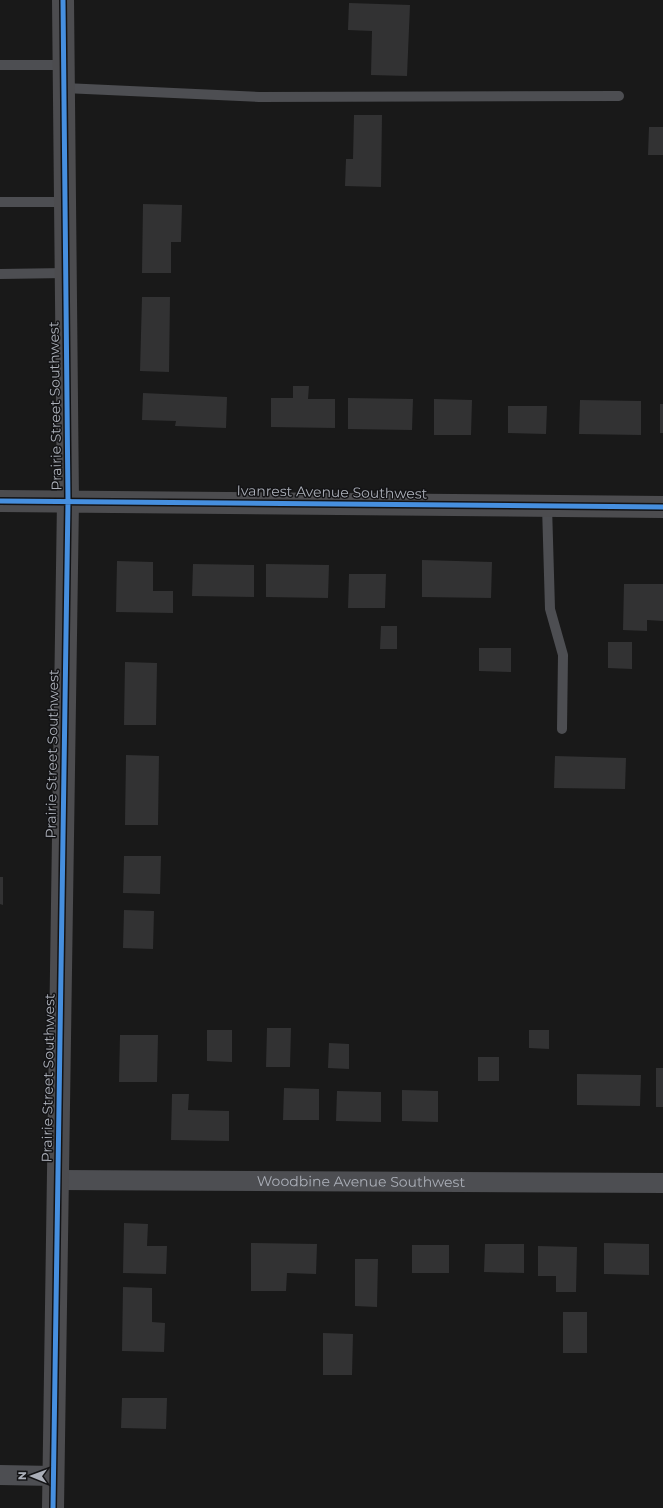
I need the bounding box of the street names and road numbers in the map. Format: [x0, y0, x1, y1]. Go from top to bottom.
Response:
street label: Prairie Street Southwest [45, 321, 65, 491]
street label: Ivanrest Avenue Southwest [236, 481, 428, 503]
street label: Prairie Street Southwest [42, 669, 62, 839]
street label: Prairie Street Southwest [38, 993, 58, 1163]
street label: Woodbine Avenue Southwest [257, 1172, 465, 1191]

